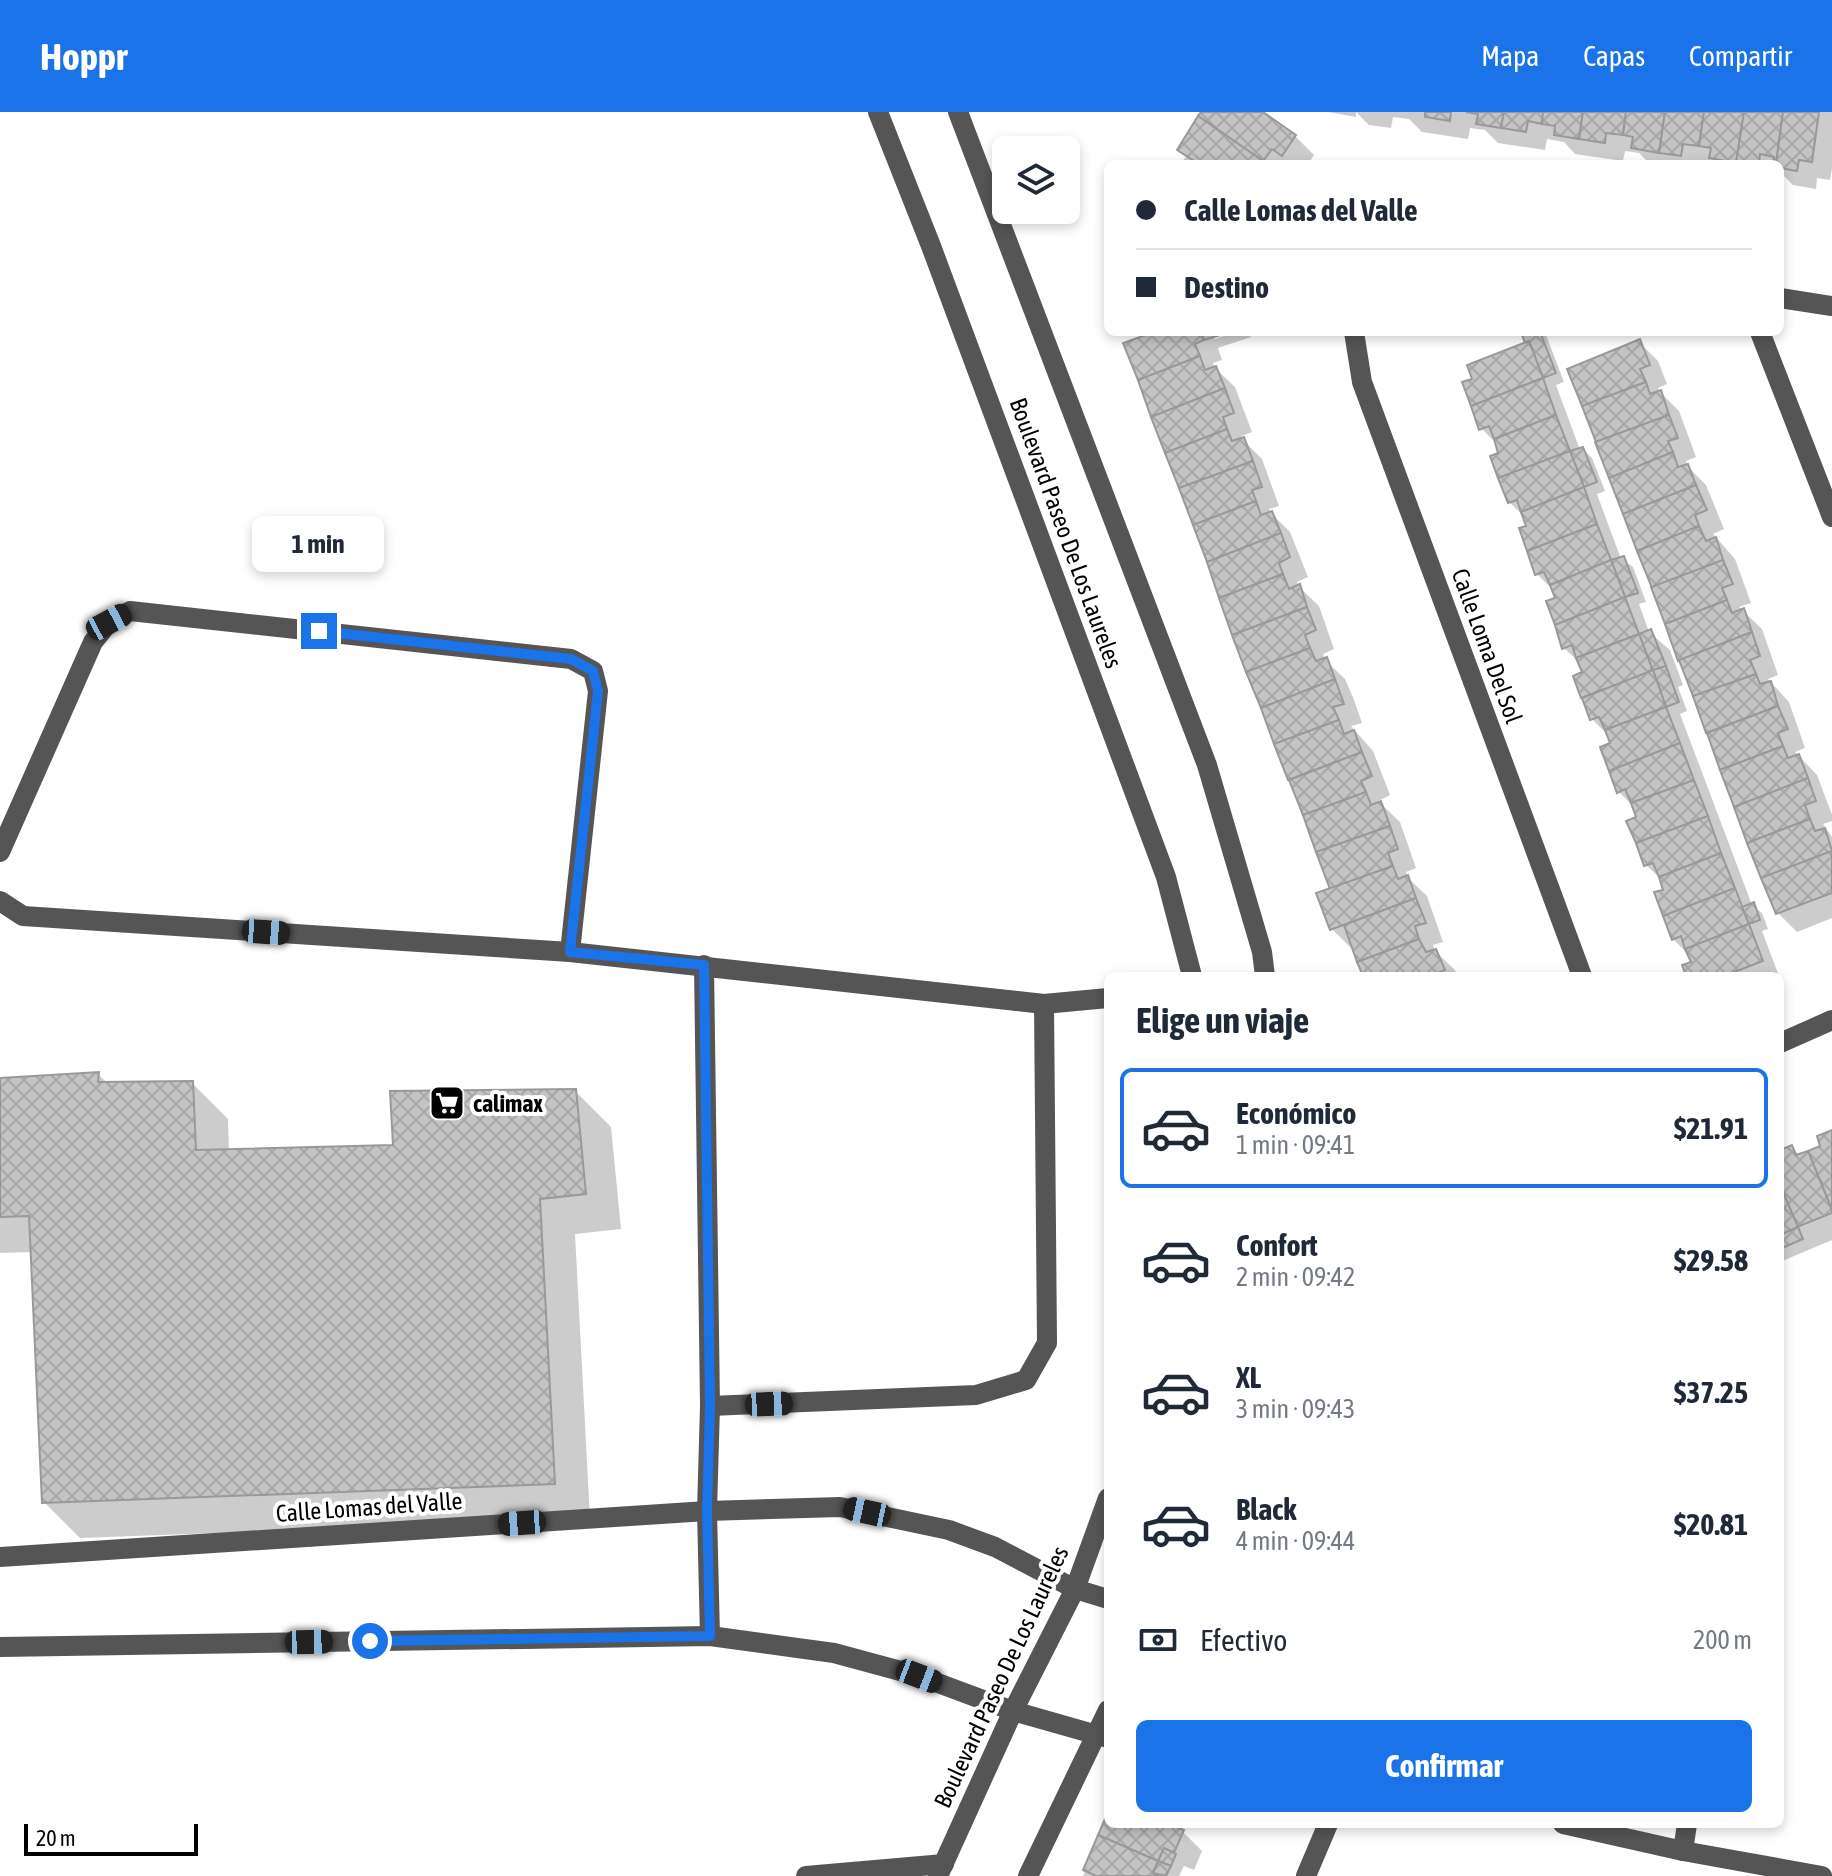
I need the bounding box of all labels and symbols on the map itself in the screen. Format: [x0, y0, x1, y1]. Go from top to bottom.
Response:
street label: Boulevard Paseo De Los Laureles [1005, 394, 1127, 672]
callout: 1 min [253, 515, 385, 571]
street label: Calle Loma Del Sol [1447, 565, 1528, 728]
car [82, 600, 136, 644]
route end [301, 613, 337, 649]
car [241, 918, 291, 946]
supermarket icon: calimax [428, 1084, 466, 1122]
place label: calimax [473, 1090, 543, 1117]
car [745, 1391, 793, 1417]
street label: Calle Lomas del Valle [275, 1487, 463, 1527]
car [841, 1495, 893, 1529]
car [497, 1509, 547, 1537]
street label: Boulevard Paseo De Los Laureles [928, 1542, 1074, 1812]
route start [352, 1623, 388, 1659]
car [285, 1630, 333, 1654]
car [892, 1656, 946, 1696]
scale bar [24, 1820, 198, 1856]

